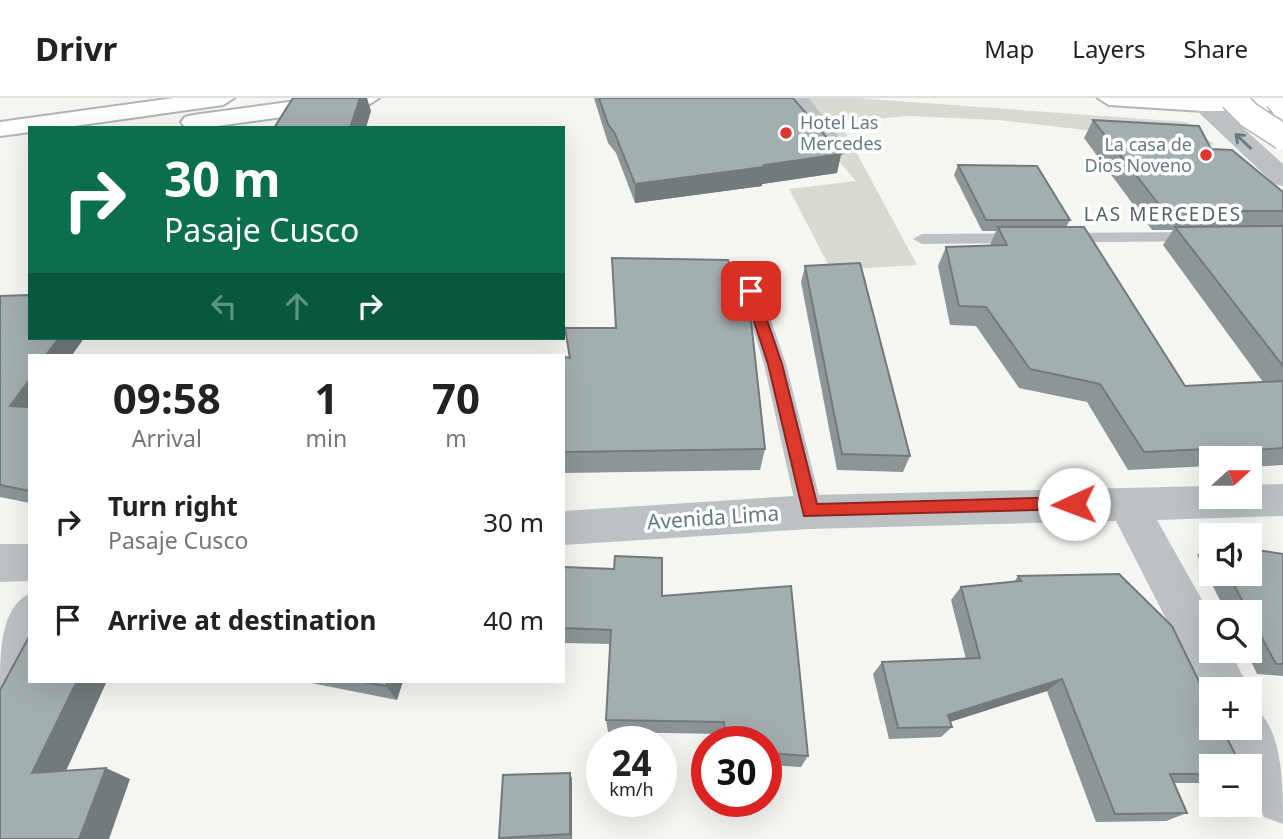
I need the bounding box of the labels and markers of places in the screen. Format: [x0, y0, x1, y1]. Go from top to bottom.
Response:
place label: Hotel Las Mercedes [800, 110, 882, 155]
marker: Hotel Las Mercedes [778, 125, 794, 141]
place label: La casa de Dios Noveno [1085, 132, 1192, 177]
marker: La casa de Dios Noveno [1198, 147, 1214, 163]
pin [721, 261, 781, 321]

